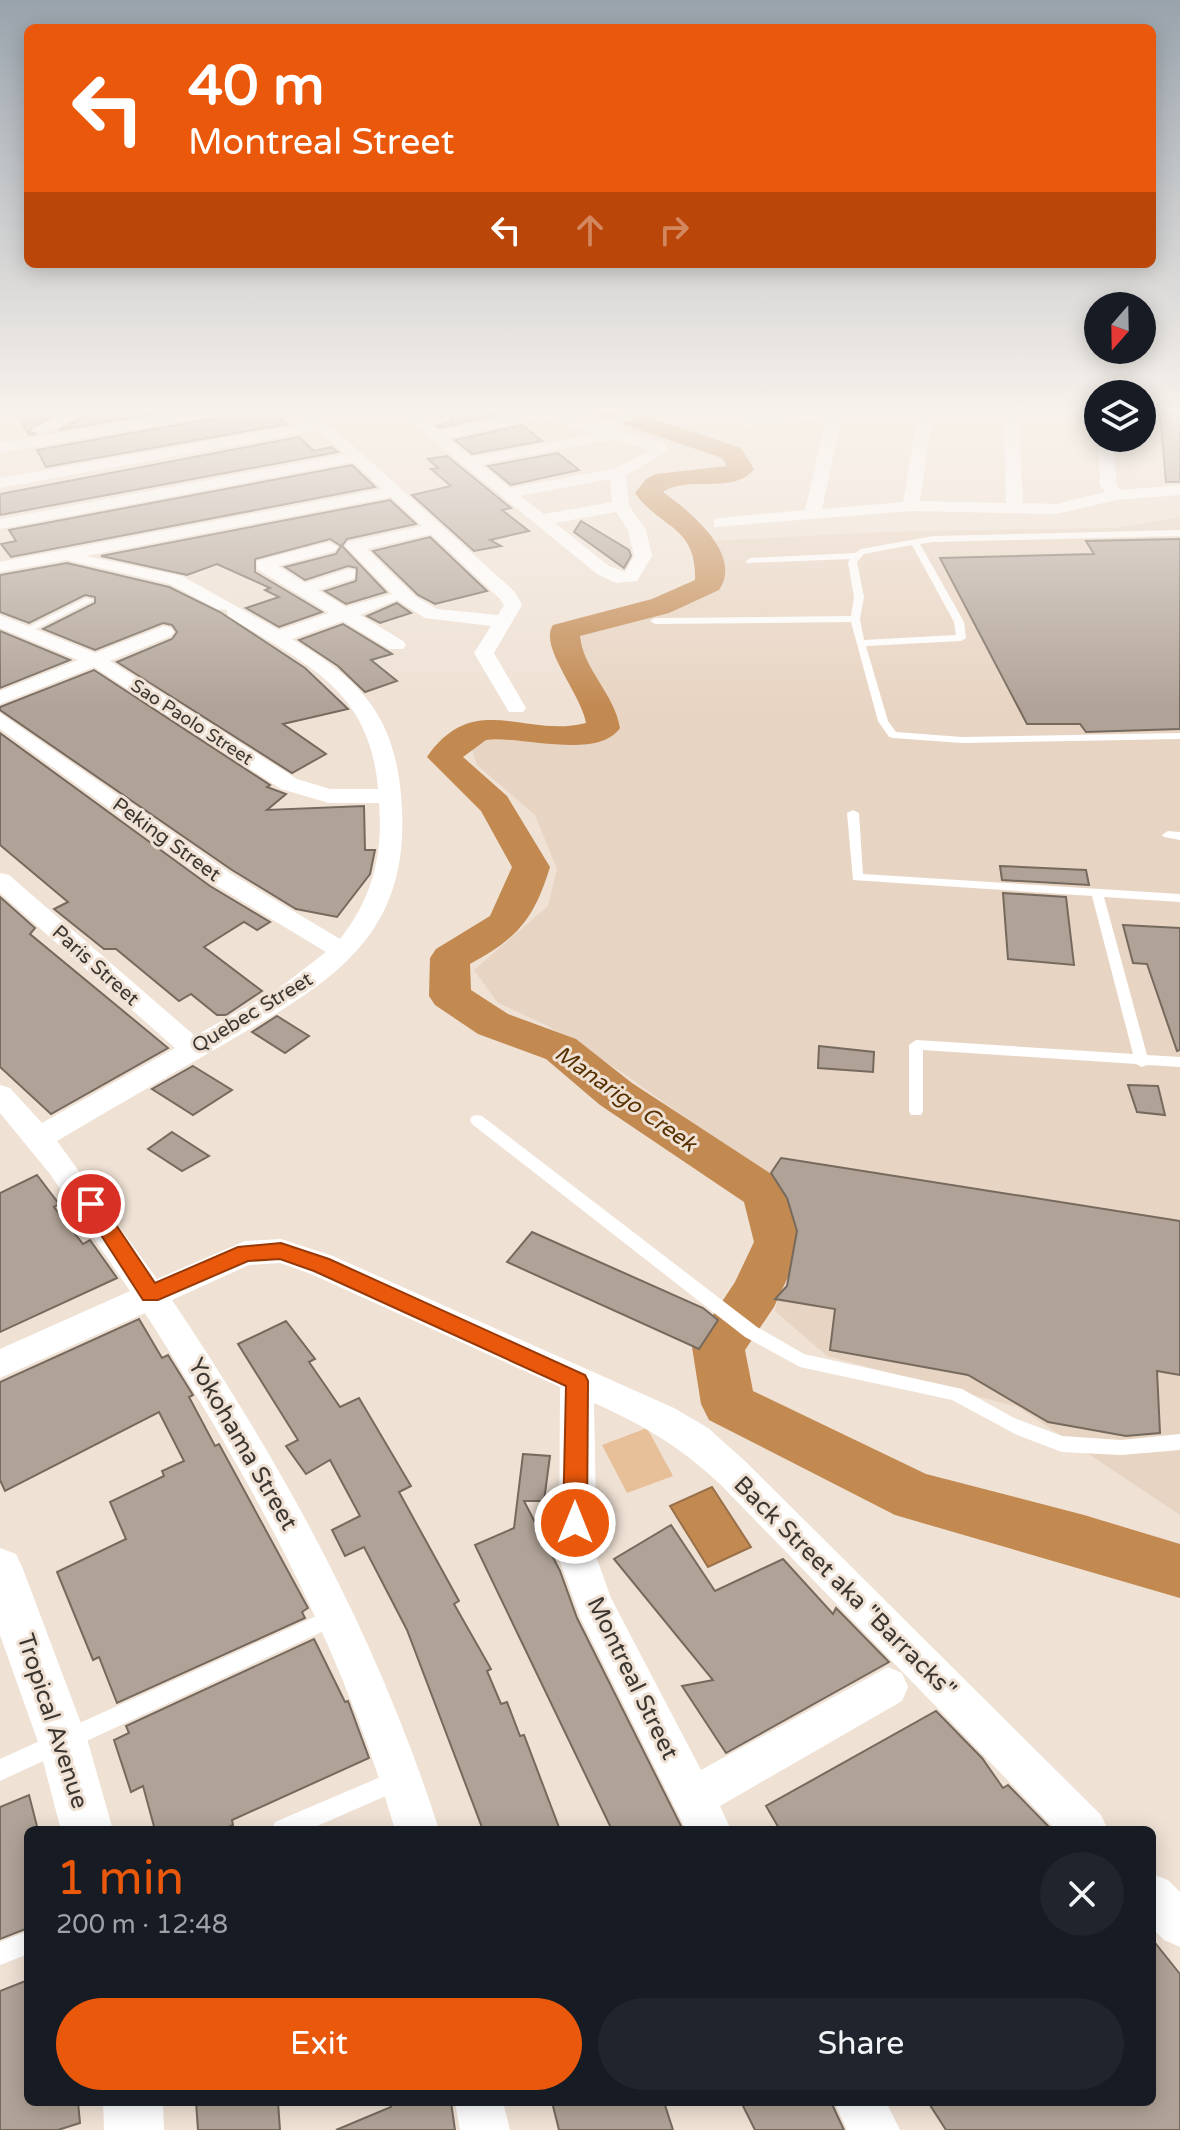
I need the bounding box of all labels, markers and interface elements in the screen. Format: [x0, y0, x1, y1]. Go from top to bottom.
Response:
text: 40 m [188, 53, 324, 120]
icon: left [56, 56, 160, 160]
text: Montreal Street [188, 121, 454, 164]
icon: left [484, 208, 528, 252]
icon: ahead [568, 208, 612, 252]
icon: right [652, 208, 696, 252]
north arrow [1084, 292, 1156, 364]
map controls [1084, 292, 1156, 452]
button: layers [1084, 380, 1156, 452]
street label: Sao Paolo Street [127, 674, 257, 770]
street label: Peking Street [108, 793, 225, 887]
street label: Paris Street [47, 920, 144, 1011]
street label: Quebec Street [188, 967, 318, 1058]
water label: Manarigo Creek [550, 1040, 703, 1158]
pin [57, 1170, 125, 1238]
icon: arrive [69, 1182, 113, 1226]
street label: Yokohama Street [181, 1353, 304, 1536]
street label: Back Street aka "Barracks" [728, 1470, 962, 1704]
position arrow [533, 1481, 617, 1565]
street label: Montreal Street [581, 1592, 685, 1764]
street label: Tropical Avenue [11, 1630, 94, 1812]
text: 1 min [56, 1850, 184, 1908]
button: close [1040, 1852, 1124, 1936]
text: 200 m · 12:48 [56, 1909, 228, 1940]
button: Exit [56, 1998, 582, 2090]
button: Share [598, 1998, 1124, 2090]

